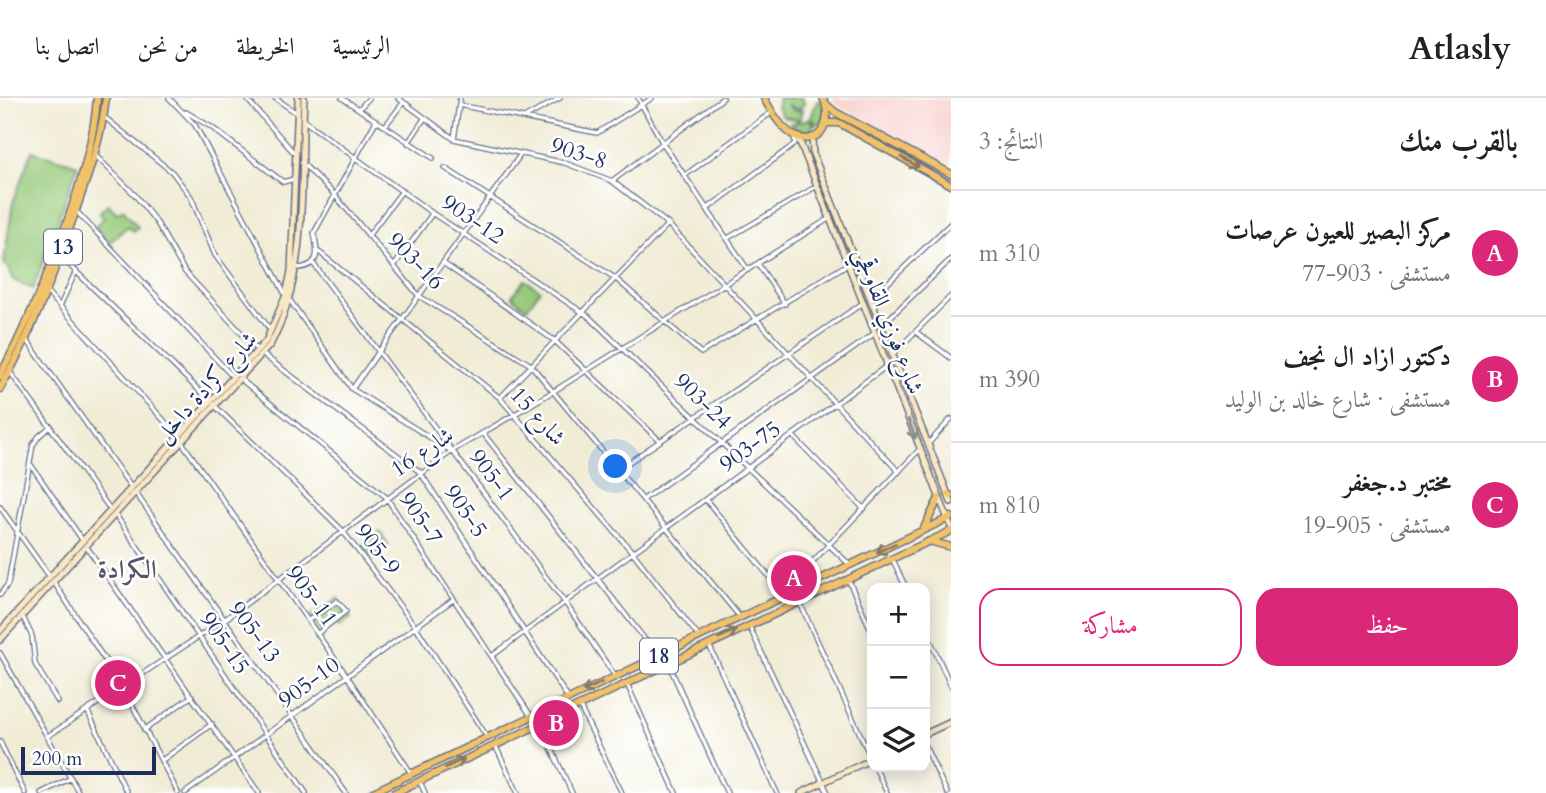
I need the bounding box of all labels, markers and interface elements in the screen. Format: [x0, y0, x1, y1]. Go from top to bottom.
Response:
text: Atlasly [1409, 26, 1511, 71]
text: اتصل بنا [35, 30, 99, 63]
text: من نحن [137, 30, 198, 63]
text: الخريطة [236, 30, 295, 63]
text: الرئيسية [333, 30, 390, 63]
text: بالقرب منك [1399, 121, 1518, 162]
text: النتائج: 3 [979, 126, 1043, 157]
street label: 903-8 [547, 129, 611, 177]
one-way arrow [899, 155, 919, 169]
street label: 903-12 [436, 187, 510, 251]
text: مركز البصير للعيون عرصات [1225, 213, 1451, 248]
street label: 903-16 [381, 225, 451, 297]
road number: 13 [44, 230, 82, 264]
text: 310 m [979, 238, 1040, 269]
text: A [1486, 238, 1504, 269]
street label: شارع فوزي القاوقجي [841, 243, 931, 401]
text: مستشفى · 903-77 [1302, 258, 1451, 289]
street label: شارع كرادة داخل [148, 325, 267, 452]
text: دكتور ازاد ال نجف [1283, 339, 1451, 374]
text: 390 m [979, 364, 1040, 395]
text: B [1487, 364, 1503, 395]
street label: 903-24 [667, 366, 739, 436]
street label: شارع 15 [500, 380, 573, 455]
text: مستشفى · شارع خالد بن الوليد [1225, 384, 1451, 415]
street label: 903-75 [713, 413, 787, 479]
one-way arrow [907, 417, 920, 439]
street label: شارع 16 [384, 420, 462, 488]
street label: 905-1 [462, 443, 522, 507]
your location [598, 449, 632, 483]
text: مختبر د.جغفر [1343, 465, 1451, 500]
street label: 905-5 [437, 479, 495, 543]
street label: 905-7 [392, 486, 450, 550]
text: 810 m [979, 490, 1040, 521]
text: C [1486, 490, 1504, 521]
text: مستشفى · 905-19 [1302, 510, 1451, 541]
street label: 905-9 [348, 517, 408, 581]
one-way arrow [876, 542, 897, 556]
district label: الكرادة [97, 552, 157, 587]
pin: A [771, 552, 817, 604]
street label: 905-11 [279, 559, 345, 633]
map controls [867, 583, 930, 772]
button: + [867, 583, 930, 646]
button: مشاركة [979, 588, 1242, 666]
button: حفظ [1256, 588, 1518, 666]
street label: 905-13 [222, 595, 288, 669]
street label: 905-15 [193, 606, 257, 680]
one-way arrow [716, 626, 737, 640]
road number: 18 [640, 638, 678, 674]
button: − [867, 646, 930, 709]
street label: 905-10 [272, 649, 346, 715]
pin: C [95, 657, 141, 709]
one-way arrow [582, 681, 603, 695]
pin: B [533, 697, 579, 749]
button: layers [867, 709, 930, 772]
scale bar [21, 744, 156, 776]
text: 200 m [32, 746, 82, 772]
one-way arrow [445, 756, 466, 769]

